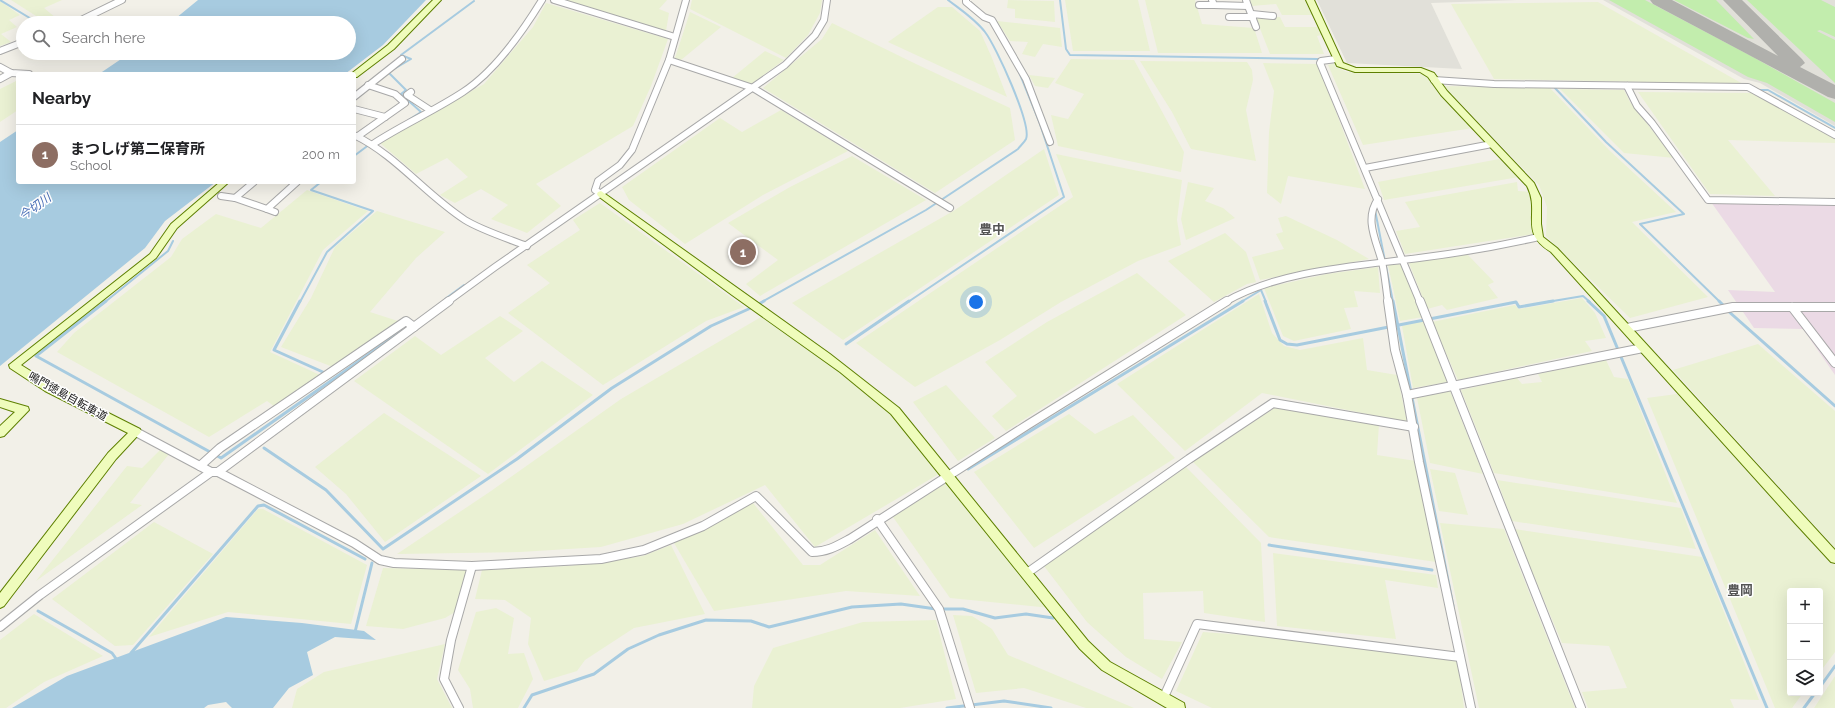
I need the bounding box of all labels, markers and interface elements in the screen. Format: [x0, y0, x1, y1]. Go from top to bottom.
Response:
search box [16, 16, 356, 60]
icon: search [30, 27, 52, 49]
text: Search here [62, 29, 145, 47]
text: Nearby [32, 88, 91, 108]
text: まつしげ第二保育所 [70, 140, 205, 158]
text: 1 [42, 147, 48, 162]
text: 200 m [302, 147, 340, 162]
text: School [70, 158, 112, 173]
water label: 今切川 [16, 190, 55, 223]
district label: 豊中 [979, 222, 1005, 237]
pin: 1 [730, 237, 756, 267]
your location [966, 292, 986, 312]
street label: 鳴門徳島自転車道 [26, 369, 109, 423]
district label: 豊岡 [1727, 583, 1753, 598]
map controls [1787, 588, 1823, 696]
button: + [1787, 588, 1823, 624]
button: − [1787, 624, 1823, 660]
button: layers [1787, 660, 1823, 696]

